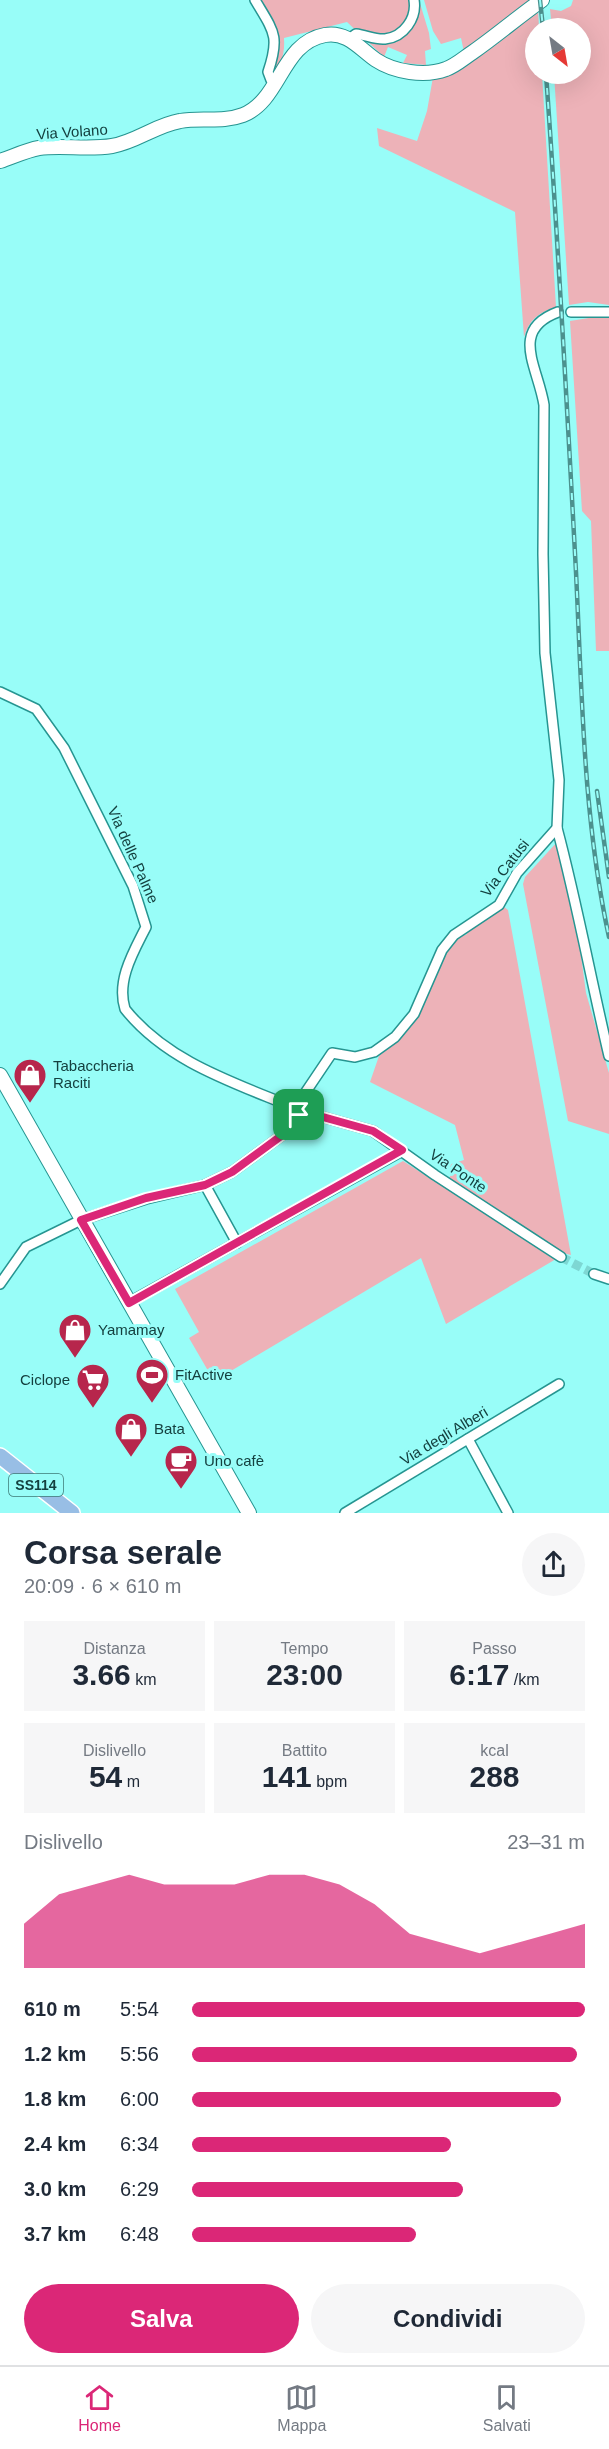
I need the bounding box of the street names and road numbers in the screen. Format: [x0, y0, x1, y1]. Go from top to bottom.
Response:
street label: Via Volano [36, 121, 108, 142]
street label: Via delle Palme [105, 804, 162, 906]
street label: Via Catusi [477, 836, 532, 900]
street label: Via Ponte [427, 1145, 490, 1196]
street label: Via degli Alberi [397, 1403, 491, 1468]
road number: SS114 [9, 1474, 63, 1496]

